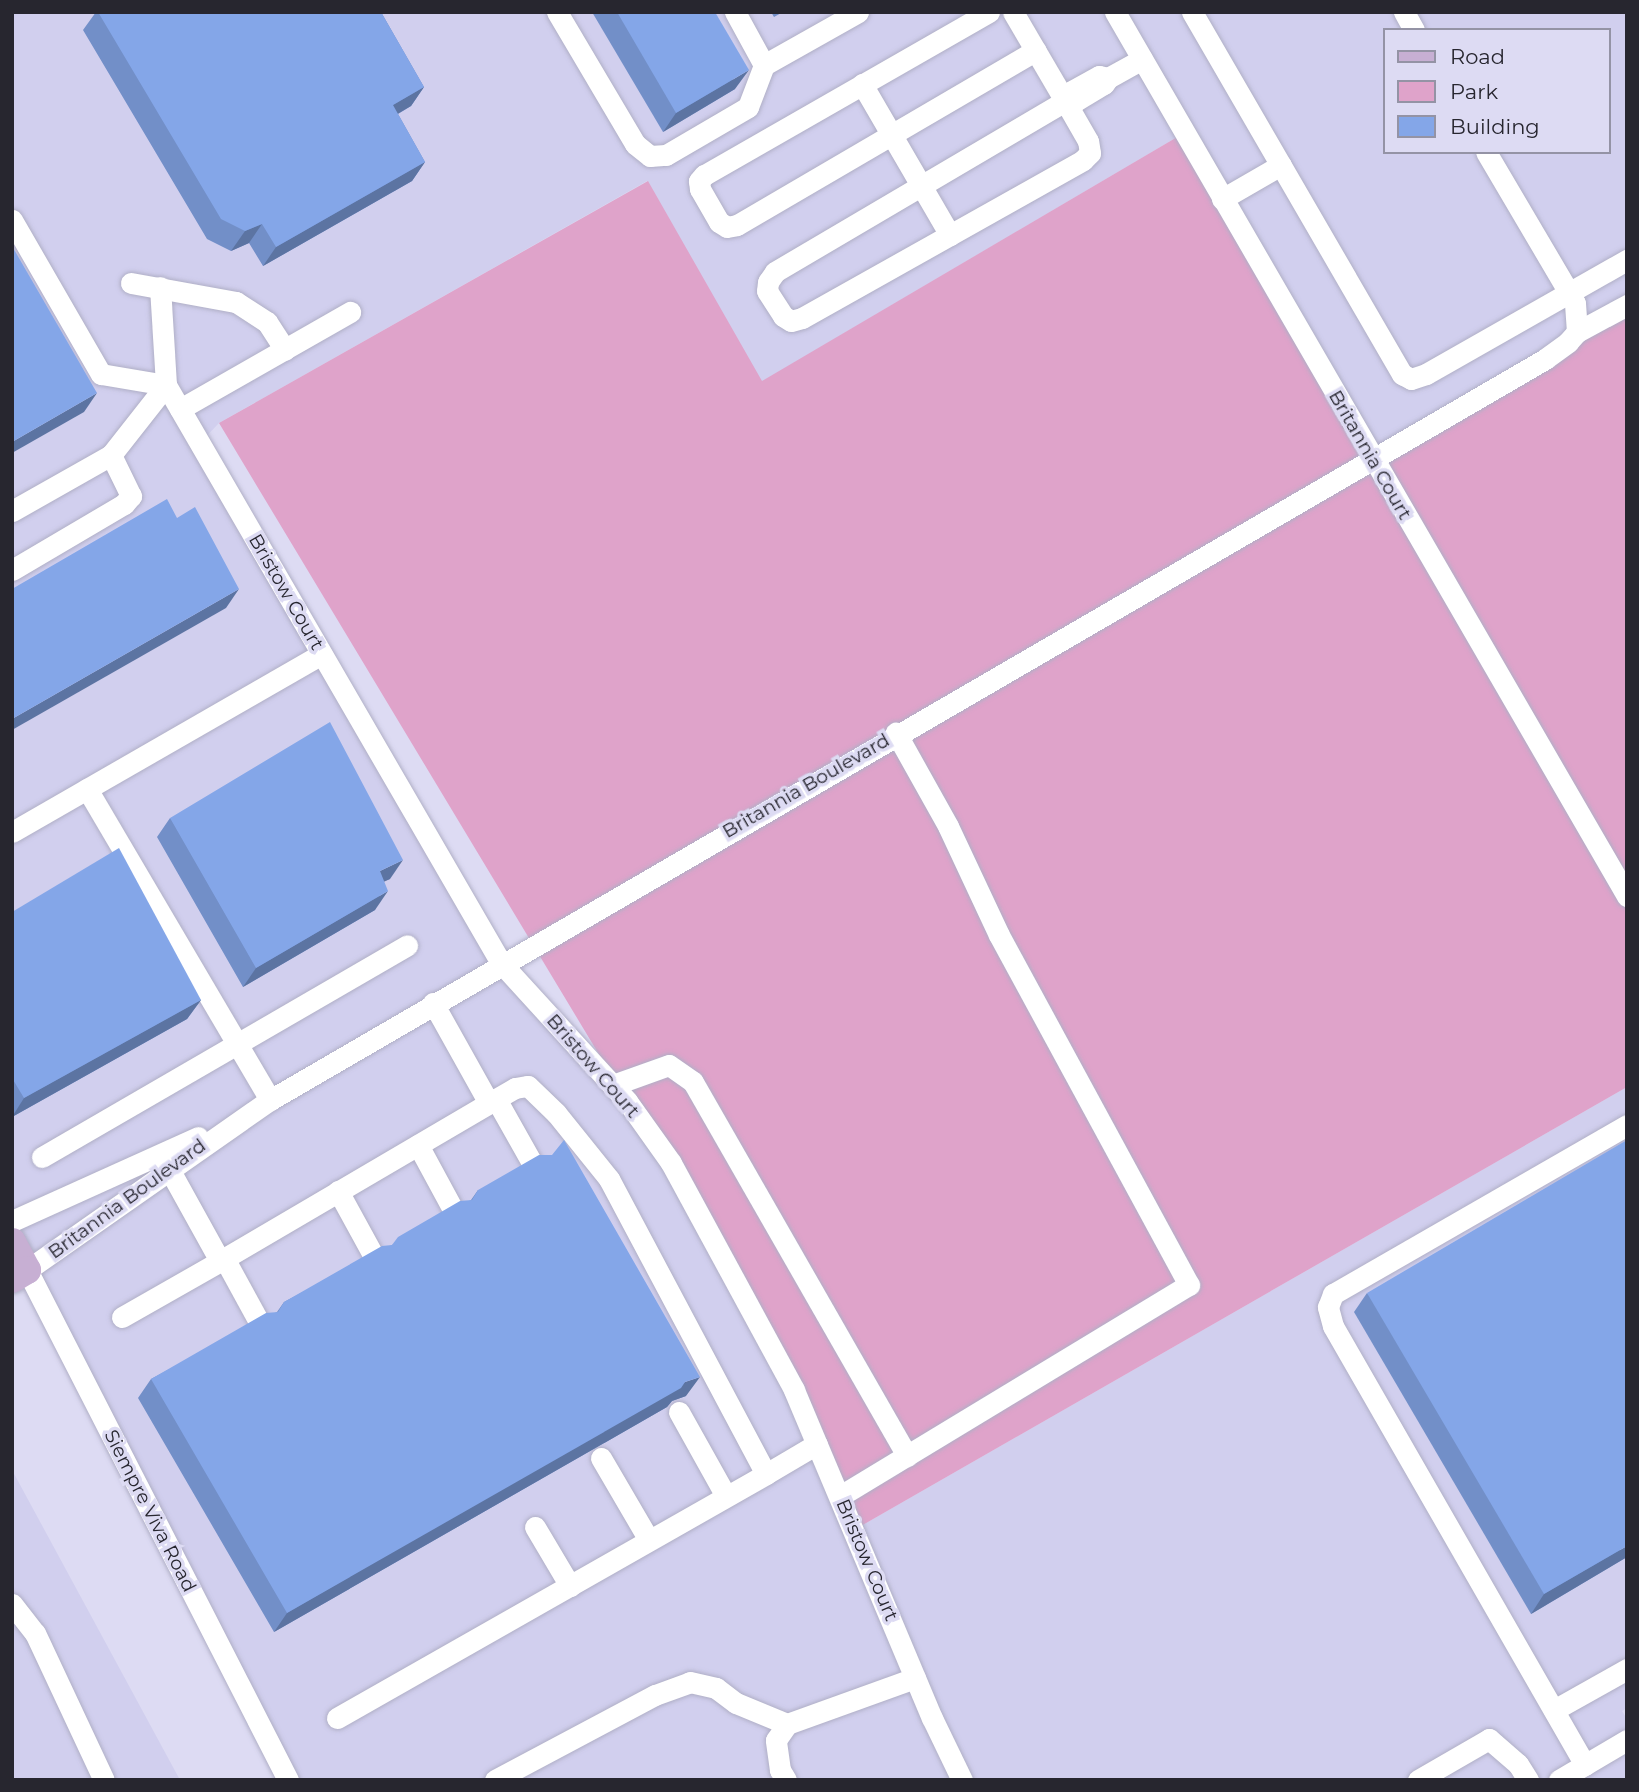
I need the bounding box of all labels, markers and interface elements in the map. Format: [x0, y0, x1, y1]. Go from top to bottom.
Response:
legend [1384, 28, 1611, 154]
text: Road [1450, 44, 1505, 69]
text: Park [1450, 79, 1498, 104]
text: Building [1450, 114, 1540, 139]
street label: Britannia Court [1324, 386, 1416, 524]
street label: Bristow Court [244, 530, 328, 654]
street label: Britannia Boulevard [718, 729, 894, 843]
street label: Bristow Court [542, 1009, 644, 1123]
street label: Britannia Boulevard [44, 1134, 210, 1264]
street label: Siempre Viva Road [99, 1426, 201, 1596]
street label: Bristow Court [831, 1496, 903, 1624]

